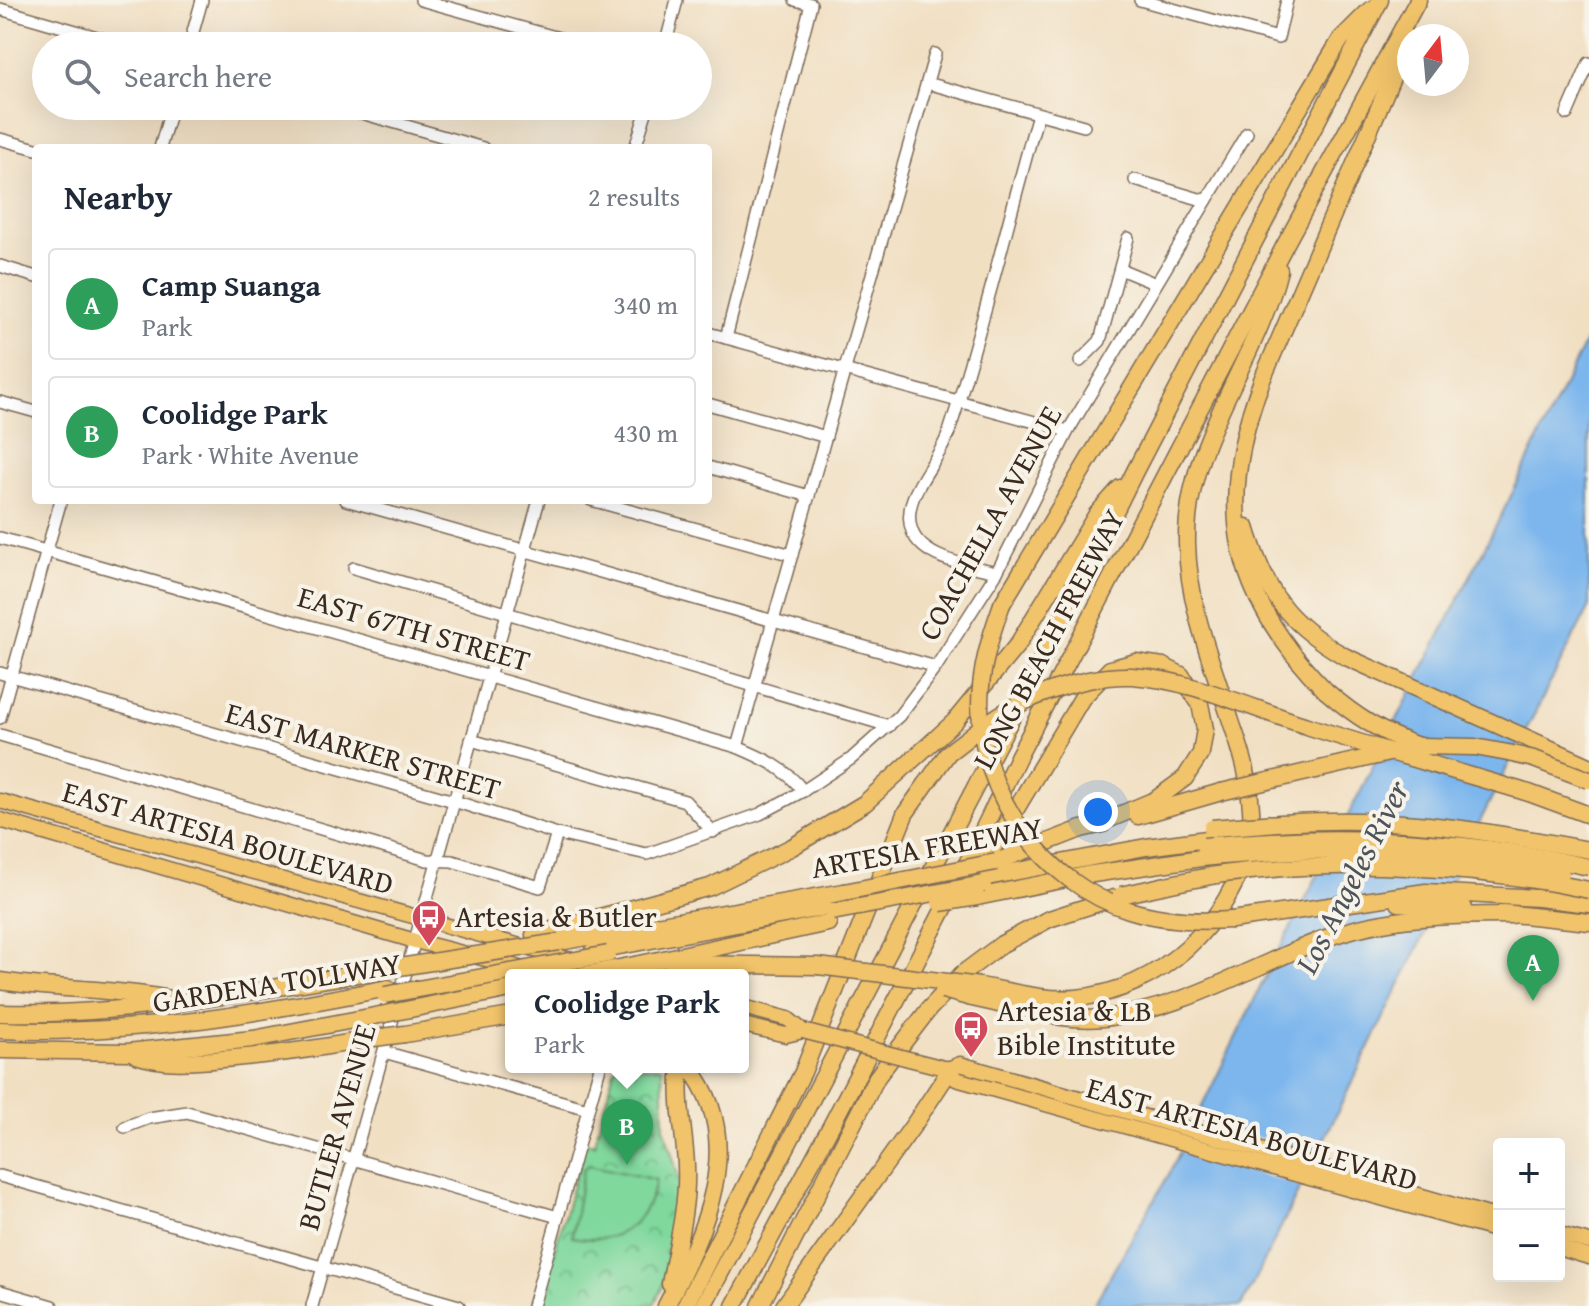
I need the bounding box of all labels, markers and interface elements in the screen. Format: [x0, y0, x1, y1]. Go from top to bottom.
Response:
north arrow [1397, 24, 1469, 96]
search box [32, 32, 712, 120]
icon: search [60, 54, 104, 98]
text: Search here [124, 54, 272, 98]
text: Nearby [64, 172, 173, 221]
text: 2 results [588, 177, 680, 216]
text: Camp Suanga [142, 263, 321, 307]
text: A [84, 285, 100, 324]
text: 340 m [613, 285, 678, 324]
text: Park [142, 307, 192, 346]
text: Coolidge Park [142, 391, 328, 435]
street label: COACHELLA AVENUE [906, 397, 1072, 648]
text: B [84, 413, 100, 452]
text: 430 m [613, 413, 678, 452]
text: Park · White Avenue [142, 435, 359, 474]
street label: LONG BEACH FREEWAY [961, 501, 1135, 776]
street label: EAST 67TH STREET [293, 574, 536, 682]
street label: EAST MARKER STREET [221, 690, 506, 810]
street label: EAST ARTESIA BOULEVARD [58, 769, 399, 905]
water label: Los Angeles River [1282, 771, 1421, 982]
your location [1078, 792, 1118, 832]
street label: ARTESIA FREEWAY [808, 805, 1046, 889]
place label: Artesia & Butler [455, 894, 657, 938]
bus stop icon: Artesia & Butler [410, 898, 448, 948]
pin: A [1507, 935, 1559, 1001]
street label: GARDENA TOLLWAY [149, 941, 404, 1023]
popup [505, 969, 749, 1073]
text: Coolidge Park [534, 980, 720, 1024]
place label: Artesia & LB Bible Institute [997, 988, 1176, 1066]
bus stop icon: Artesia & LB Bible Institute [952, 1009, 990, 1059]
street label: BUTLER AVENUE [286, 1019, 386, 1235]
text: Park [534, 1024, 584, 1063]
street label: EAST ARTESIA BOULEVARD [1082, 1065, 1423, 1201]
pin: B [601, 1099, 653, 1165]
map controls [1493, 1138, 1565, 1282]
button: + [1493, 1138, 1565, 1210]
button: − [1493, 1210, 1565, 1282]

